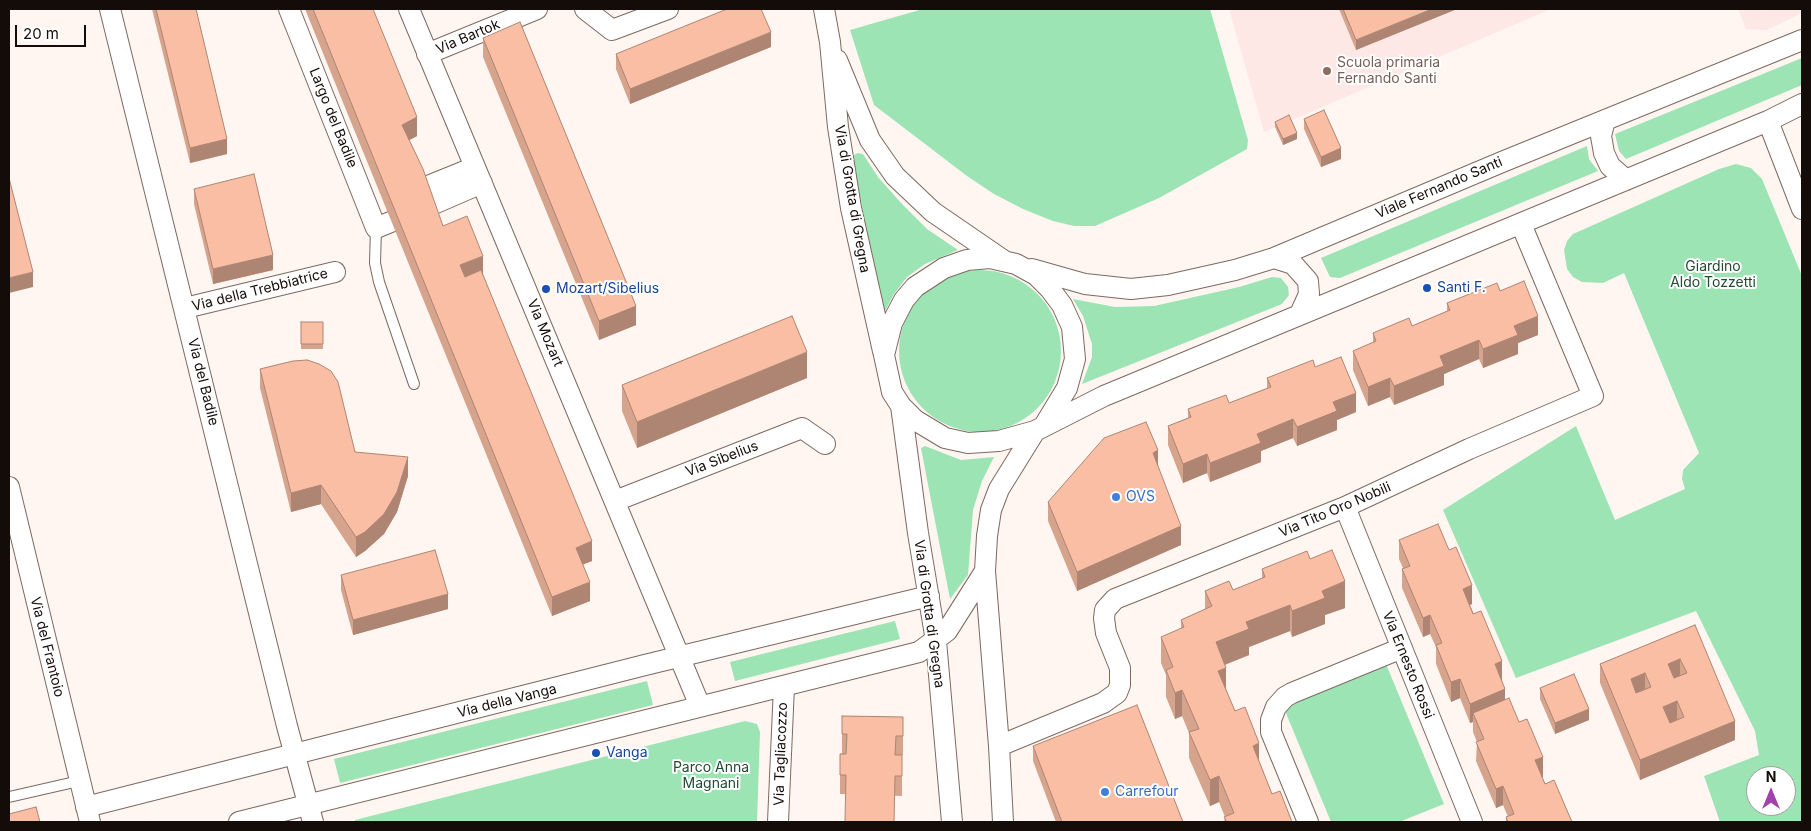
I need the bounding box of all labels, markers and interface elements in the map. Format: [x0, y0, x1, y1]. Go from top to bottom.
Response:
scale bar [18, 15, 89, 47]
street label: Via Bartok [433, 16, 503, 58]
text: 20 m [23, 24, 59, 43]
place label: Scuola primaria Fernando Santi [1337, 55, 1440, 88]
marker: Scuola primaria Fernando Santi [1321, 65, 1333, 77]
street label: Largo del Badile [305, 66, 361, 170]
street label: Via di Grotta di Gregna [831, 124, 873, 274]
street label: Viale Fernando Santi [1373, 154, 1505, 222]
park label: Giardino Aldo Tozzetti [1670, 259, 1756, 292]
street label: Via della Trebbiatrice [190, 265, 330, 315]
place label: Santi F. [1437, 280, 1486, 296]
place label: Mozart/Sibelius [556, 281, 659, 297]
marker: Santi F. [1421, 282, 1433, 294]
marker: Mozart/Sibelius [540, 283, 552, 295]
street label: Via Mozart [523, 297, 567, 369]
street label: Via del Badile [184, 337, 222, 427]
street label: Via Sibelius [683, 437, 761, 481]
street label: Via Tito Oro Nobili [1277, 479, 1393, 541]
place label: OVS [1126, 489, 1155, 505]
marker: OVS [1110, 491, 1122, 503]
street label: Via di Grotta di Gregna [910, 539, 948, 689]
street label: Via del Frantoio [26, 595, 68, 699]
street label: Via Ernesto Rossi [1379, 609, 1437, 721]
street label: Via della Vanga [456, 681, 558, 721]
street label: Via Tagliacozzo [771, 702, 791, 806]
place label: Vanga [606, 745, 648, 761]
marker: Vanga [590, 747, 602, 759]
park label: Parco Anna Magnani [673, 760, 749, 792]
north arrow [1746, 766, 1796, 816]
text: N [1766, 768, 1776, 785]
place label: Carrefour [1115, 784, 1178, 800]
marker: Carrefour [1099, 786, 1111, 798]

